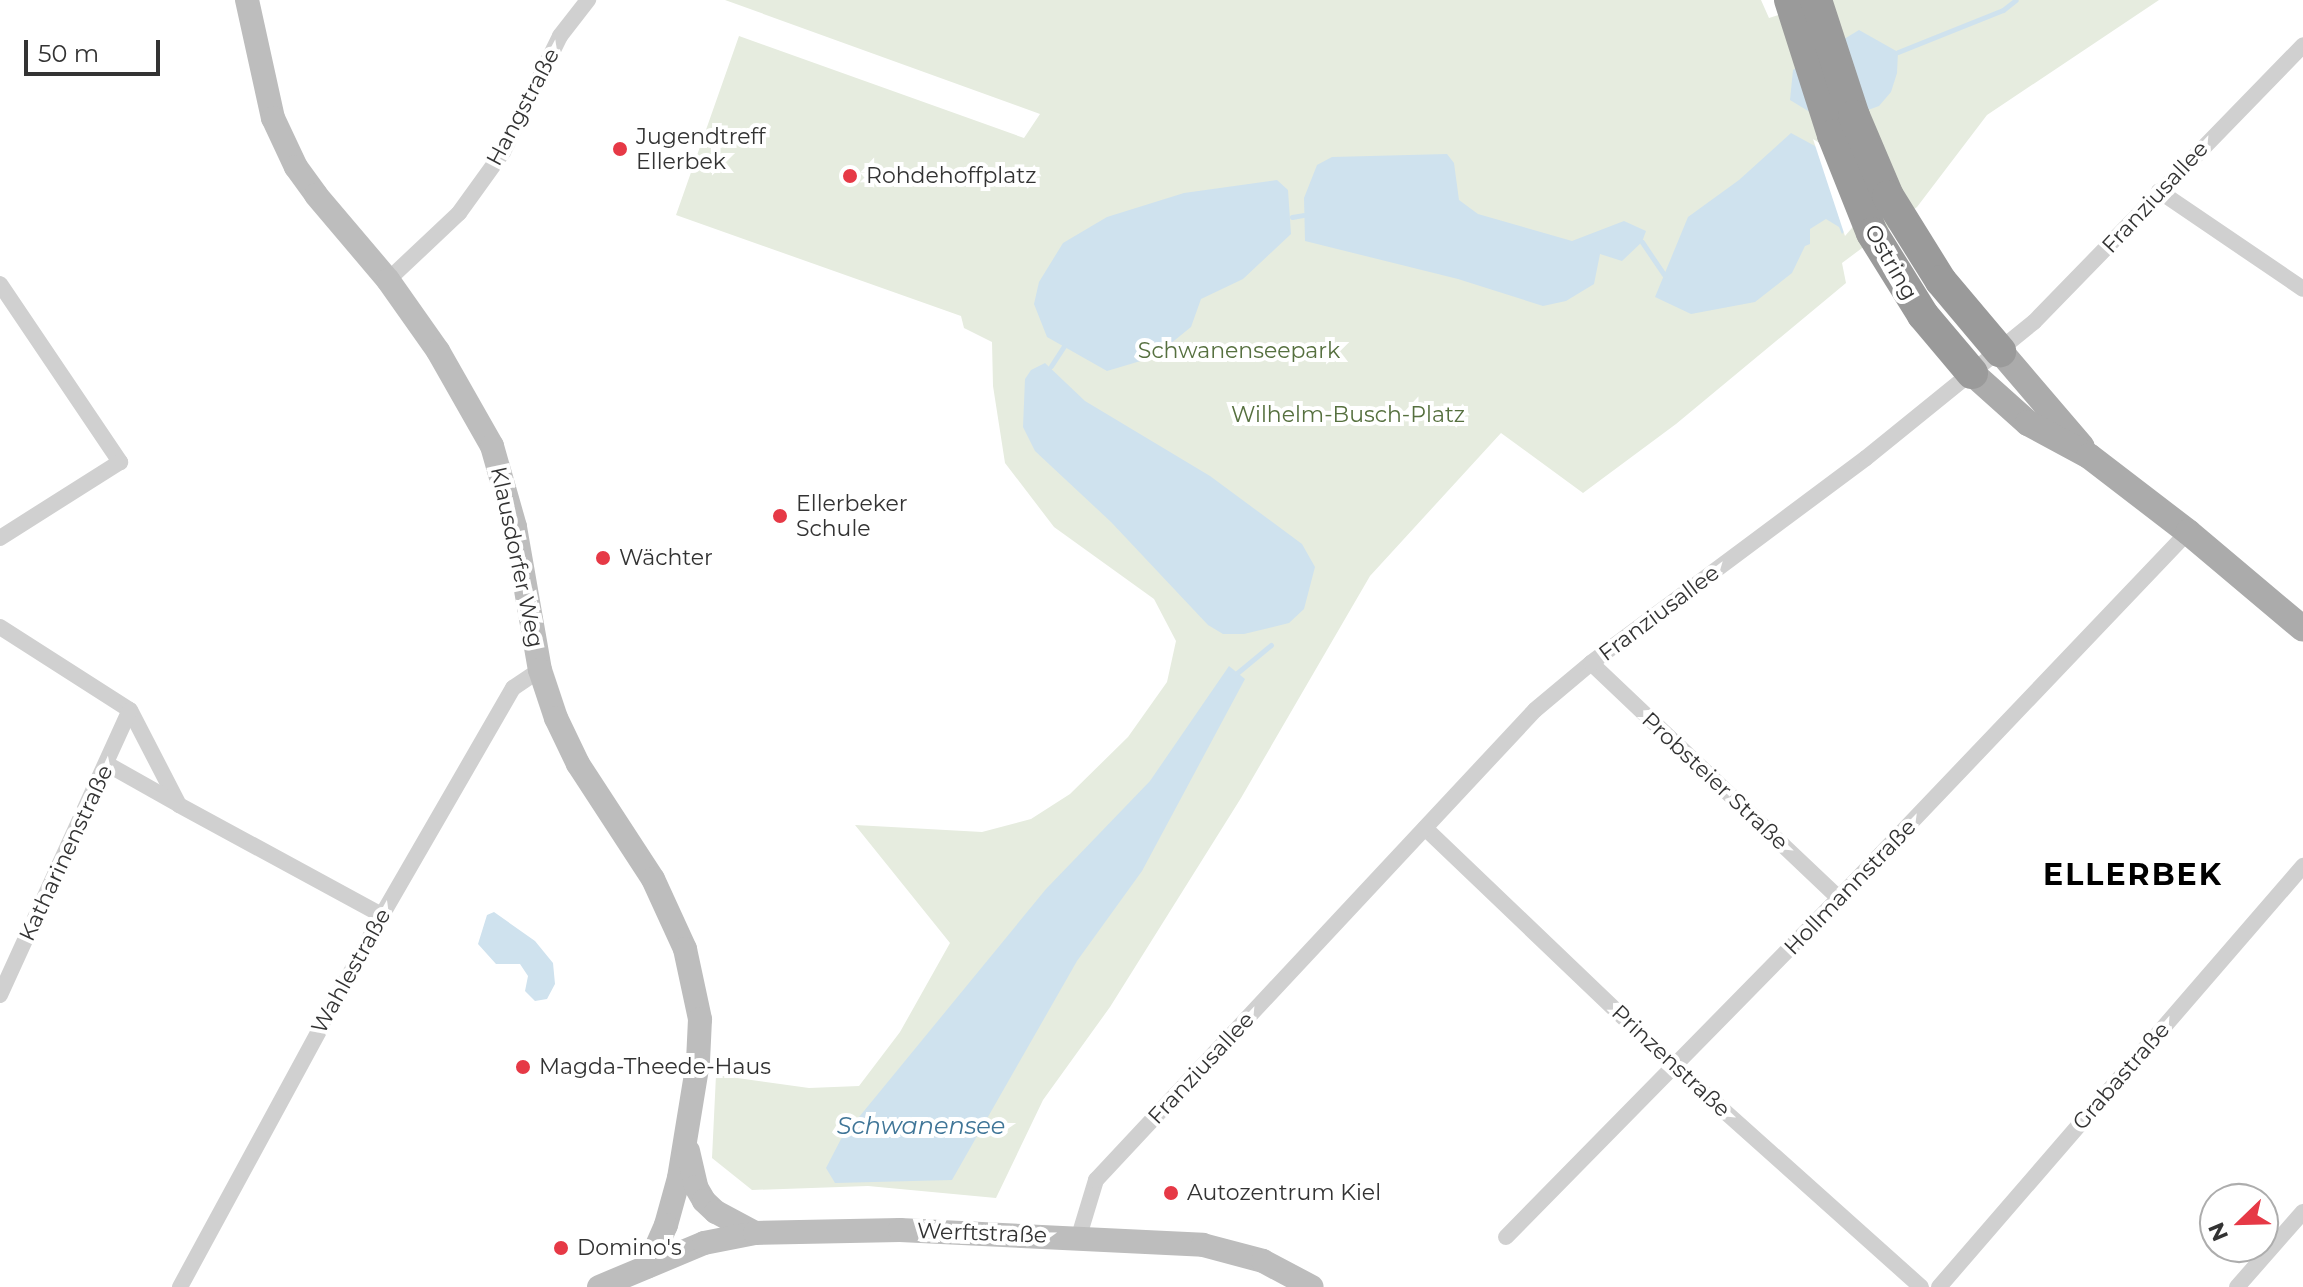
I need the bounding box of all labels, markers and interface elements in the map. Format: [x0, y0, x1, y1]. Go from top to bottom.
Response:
scale bar [28, 24, 164, 74]
text: 50 m [38, 39, 99, 68]
street label: Hangstraße [481, 44, 565, 170]
place label: Jugendtreff Ellerbek [636, 123, 765, 174]
street label: Franziusallee [2096, 136, 2214, 258]
marker: Jugendtreff Ellerbek [611, 140, 629, 158]
place label: Rohdehoffplatz [866, 163, 1036, 189]
marker: Rohdehoffplatz [841, 167, 859, 185]
street label: Ostring [1859, 220, 1923, 304]
park label: Schwanenseepark [1138, 338, 1340, 364]
park label: Wilhelm-Busch-Platz [1231, 402, 1465, 428]
street label: Klausdorfer Weg [485, 464, 549, 650]
place label: Ellerbeker Schule [796, 490, 907, 542]
marker: Ellerbeker Schule [771, 507, 789, 525]
place label: Wächter [619, 545, 713, 571]
marker: Wächter [594, 549, 612, 567]
street label: Franziusallee [1594, 559, 1724, 667]
street label: Probsteier Straße [1636, 706, 1794, 856]
street label: Katharinenstraße [14, 761, 118, 945]
street label: Hollmannstraße [1779, 814, 1921, 960]
district label: ELLERBEK [2043, 857, 2223, 893]
street label: Wahlestraße [306, 904, 396, 1038]
street label: Prinzenstraße [1606, 999, 1736, 1123]
street label: Franziusallee [1142, 1007, 1260, 1129]
street label: Grabastraße [2067, 1017, 2175, 1135]
place label: Magda-Theede-Haus [539, 1054, 771, 1080]
marker: Magda-Theede-Haus [514, 1058, 532, 1076]
water label: Schwanensee [837, 1112, 1005, 1140]
place label: Autozentrum Kiel [1187, 1180, 1381, 1206]
north arrow [2199, 1183, 2279, 1263]
marker: Autozentrum Kiel [1162, 1184, 1180, 1202]
street label: Werftstraße [916, 1218, 1048, 1248]
text: N [2202, 1218, 2234, 1245]
place label: Domino's [577, 1235, 682, 1261]
marker: Domino's [552, 1239, 570, 1257]

